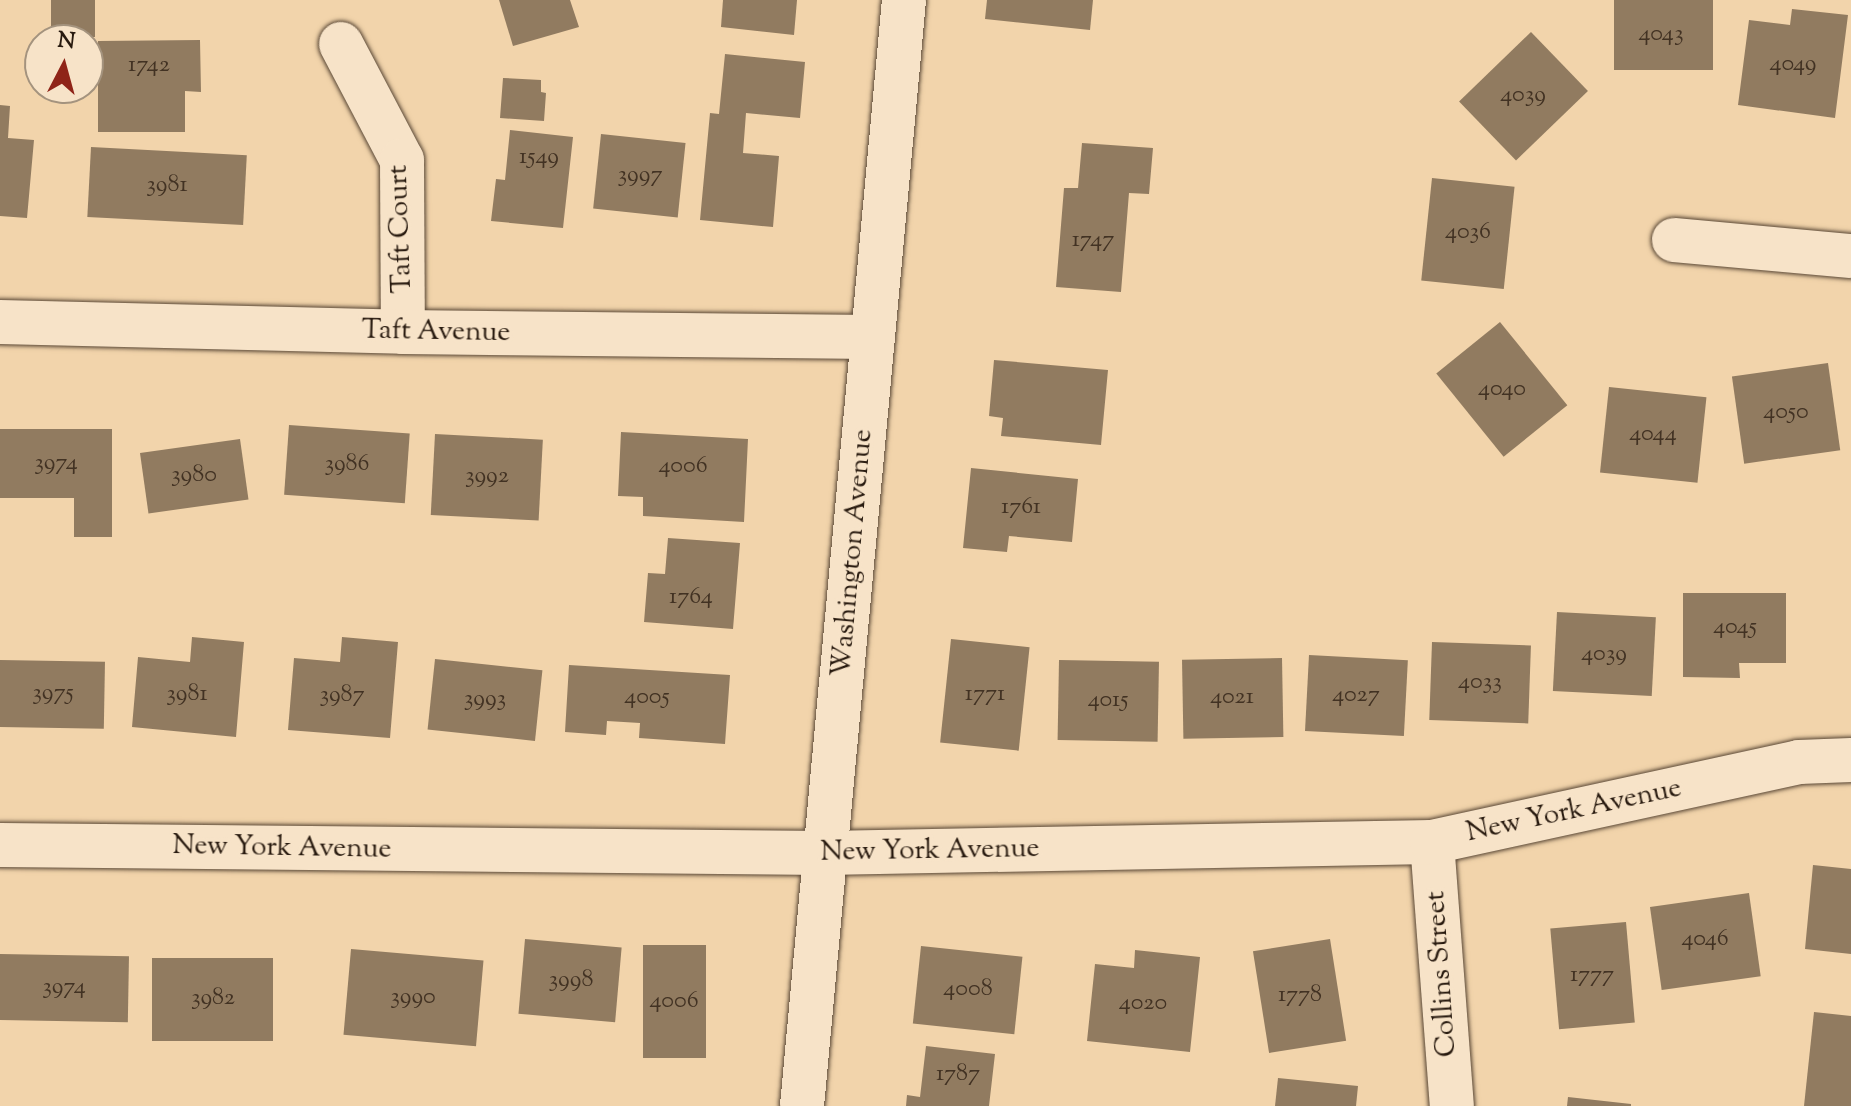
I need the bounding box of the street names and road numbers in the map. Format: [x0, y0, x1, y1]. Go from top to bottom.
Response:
street label: Taft Court [382, 164, 420, 294]
street label: Taft Avenue [361, 314, 511, 350]
street label: Washington Avenue [825, 428, 881, 678]
street label: New York Avenue [1463, 772, 1685, 850]
street label: New York Avenue [172, 829, 392, 867]
street label: New York Avenue [820, 832, 1040, 870]
street label: Collins Street [1419, 890, 1465, 1058]

